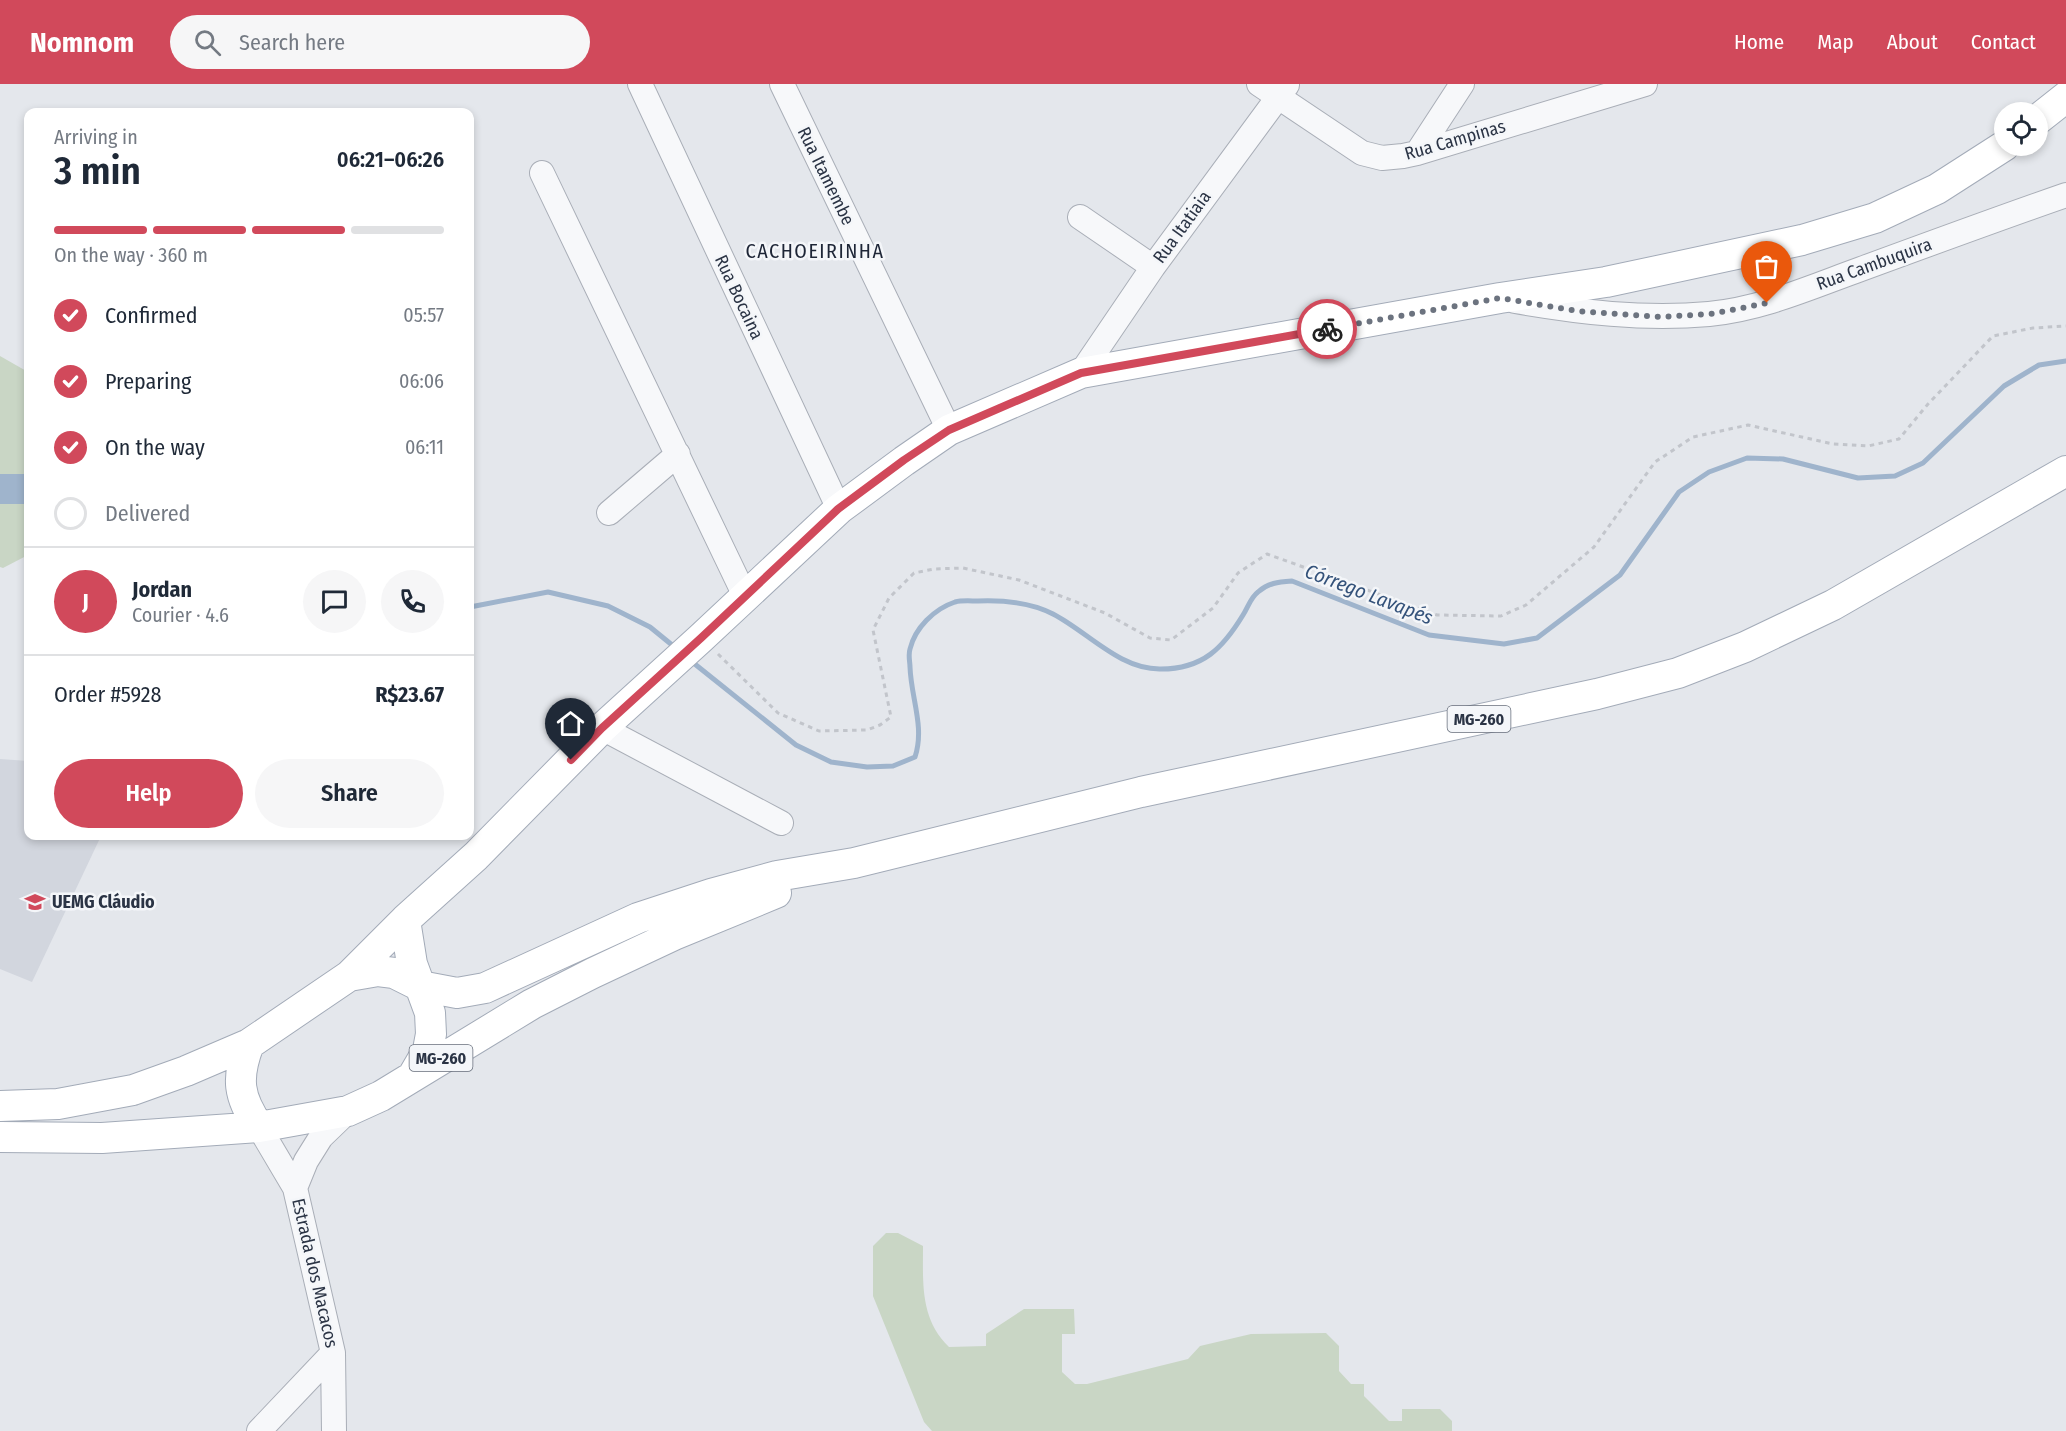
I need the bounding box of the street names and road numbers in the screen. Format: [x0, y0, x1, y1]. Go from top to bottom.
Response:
street label: Rua Campinas [1402, 115, 1508, 165]
street label: Rua Itamembe [793, 123, 859, 229]
street label: Rua Itatiaia [1148, 186, 1216, 268]
street label: Rua Cambuquira [1813, 233, 1935, 295]
street label: Rua Bocaina [710, 251, 768, 343]
road number: MG-260 [1448, 706, 1510, 732]
road number: MG-260 [410, 1045, 472, 1071]
street label: Estrada dos Macacos [287, 1196, 343, 1350]

